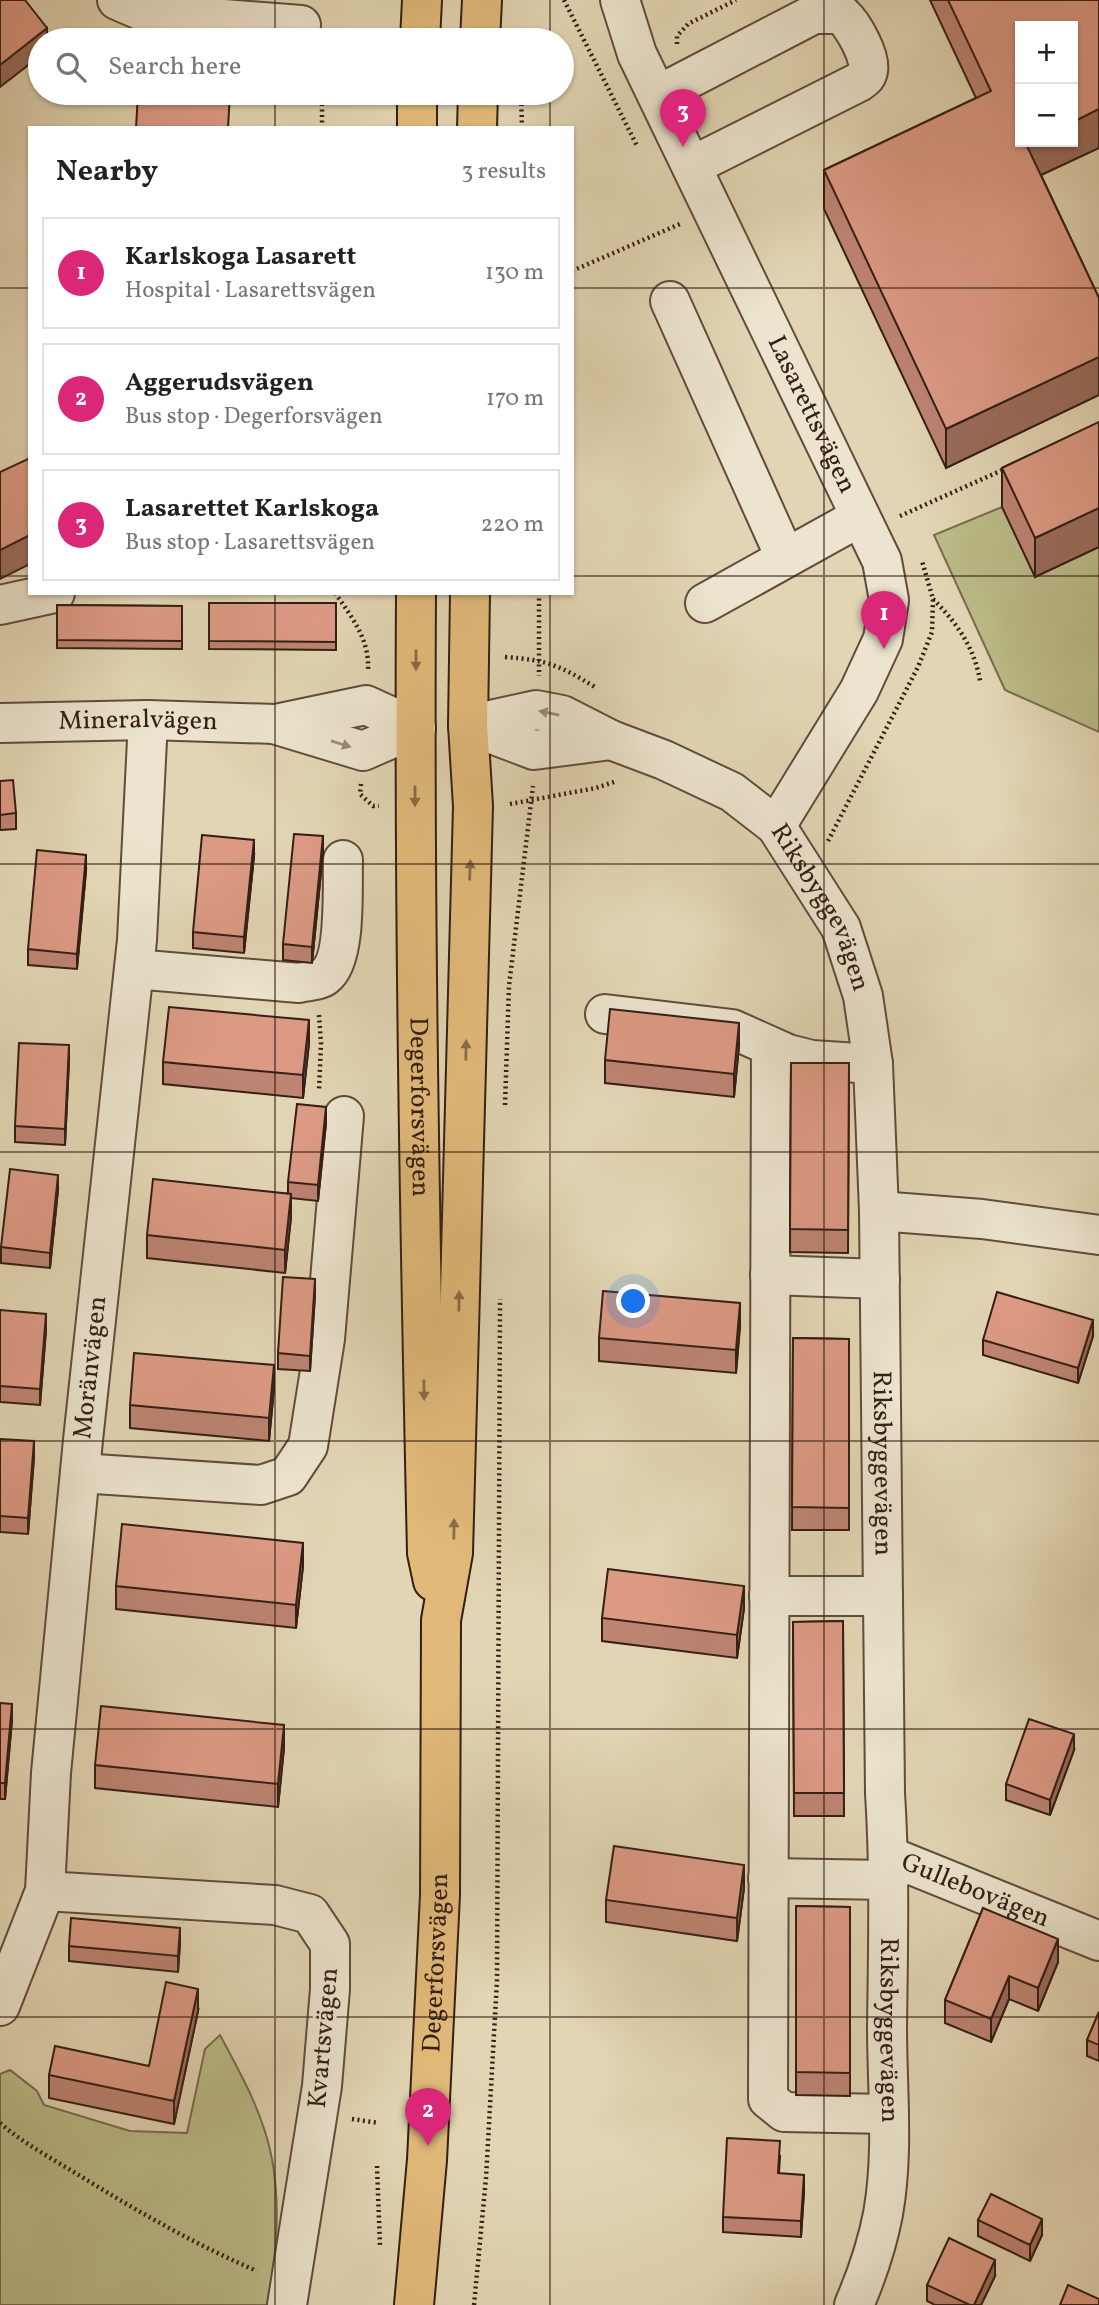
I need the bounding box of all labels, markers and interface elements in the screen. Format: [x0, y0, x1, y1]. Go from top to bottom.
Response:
map controls [1015, 21, 1078, 147]
button: + [1015, 21, 1078, 84]
search box [28, 28, 574, 105]
icon: search [52, 48, 90, 86]
text: Search here [108, 49, 241, 85]
button: − [1015, 84, 1078, 147]
pin: 3 [660, 89, 706, 147]
text: Nearby [56, 151, 158, 193]
text: 3 results [461, 156, 546, 188]
text: Karlskoga Lasarett [125, 239, 356, 275]
text: 1 [76, 257, 86, 289]
text: 130 m [485, 257, 544, 289]
text: Hospital · Lasarettsvägen [125, 275, 376, 307]
street label: Lasarettsvägen [758, 330, 865, 499]
text: Aggerudsvägen [125, 365, 314, 401]
text: 2 [75, 383, 87, 415]
text: 170 m [486, 383, 544, 415]
text: Bus stop · Degerforsvägen [125, 401, 383, 433]
text: Lasarettet Karlskoga [125, 491, 379, 527]
text: 3 [75, 509, 87, 541]
text: 220 m [481, 509, 544, 541]
text: Bus stop · Lasarettsvägen [125, 527, 375, 559]
pin: 1 [861, 591, 907, 649]
one-way arrow [410, 650, 422, 672]
street label: Mineralvägen [58, 702, 218, 740]
one-way arrow [538, 707, 560, 718]
one-way arrow [330, 740, 351, 750]
one-way arrow [409, 785, 421, 807]
street label: Riksbyggevägen [761, 817, 878, 996]
one-way arrow [465, 859, 476, 881]
street label: Degerforsvägen [399, 1017, 438, 1197]
one-way arrow [460, 1039, 471, 1061]
your location [616, 1284, 650, 1318]
one-way arrow [454, 1290, 465, 1312]
street label: Moränvägen [65, 1294, 116, 1441]
street label: Riksbyggevägen [863, 1370, 901, 1556]
one-way arrow [418, 1379, 430, 1401]
one-way arrow [448, 1517, 459, 1539]
street label: Gullebovägen [896, 1845, 1055, 1937]
street label: Degerforsvägen [414, 1873, 458, 2054]
street label: Riksbyggevägen [869, 1937, 907, 2123]
street label: Kvartsvägen [300, 1966, 348, 2110]
pin: 2 [405, 2088, 451, 2146]

